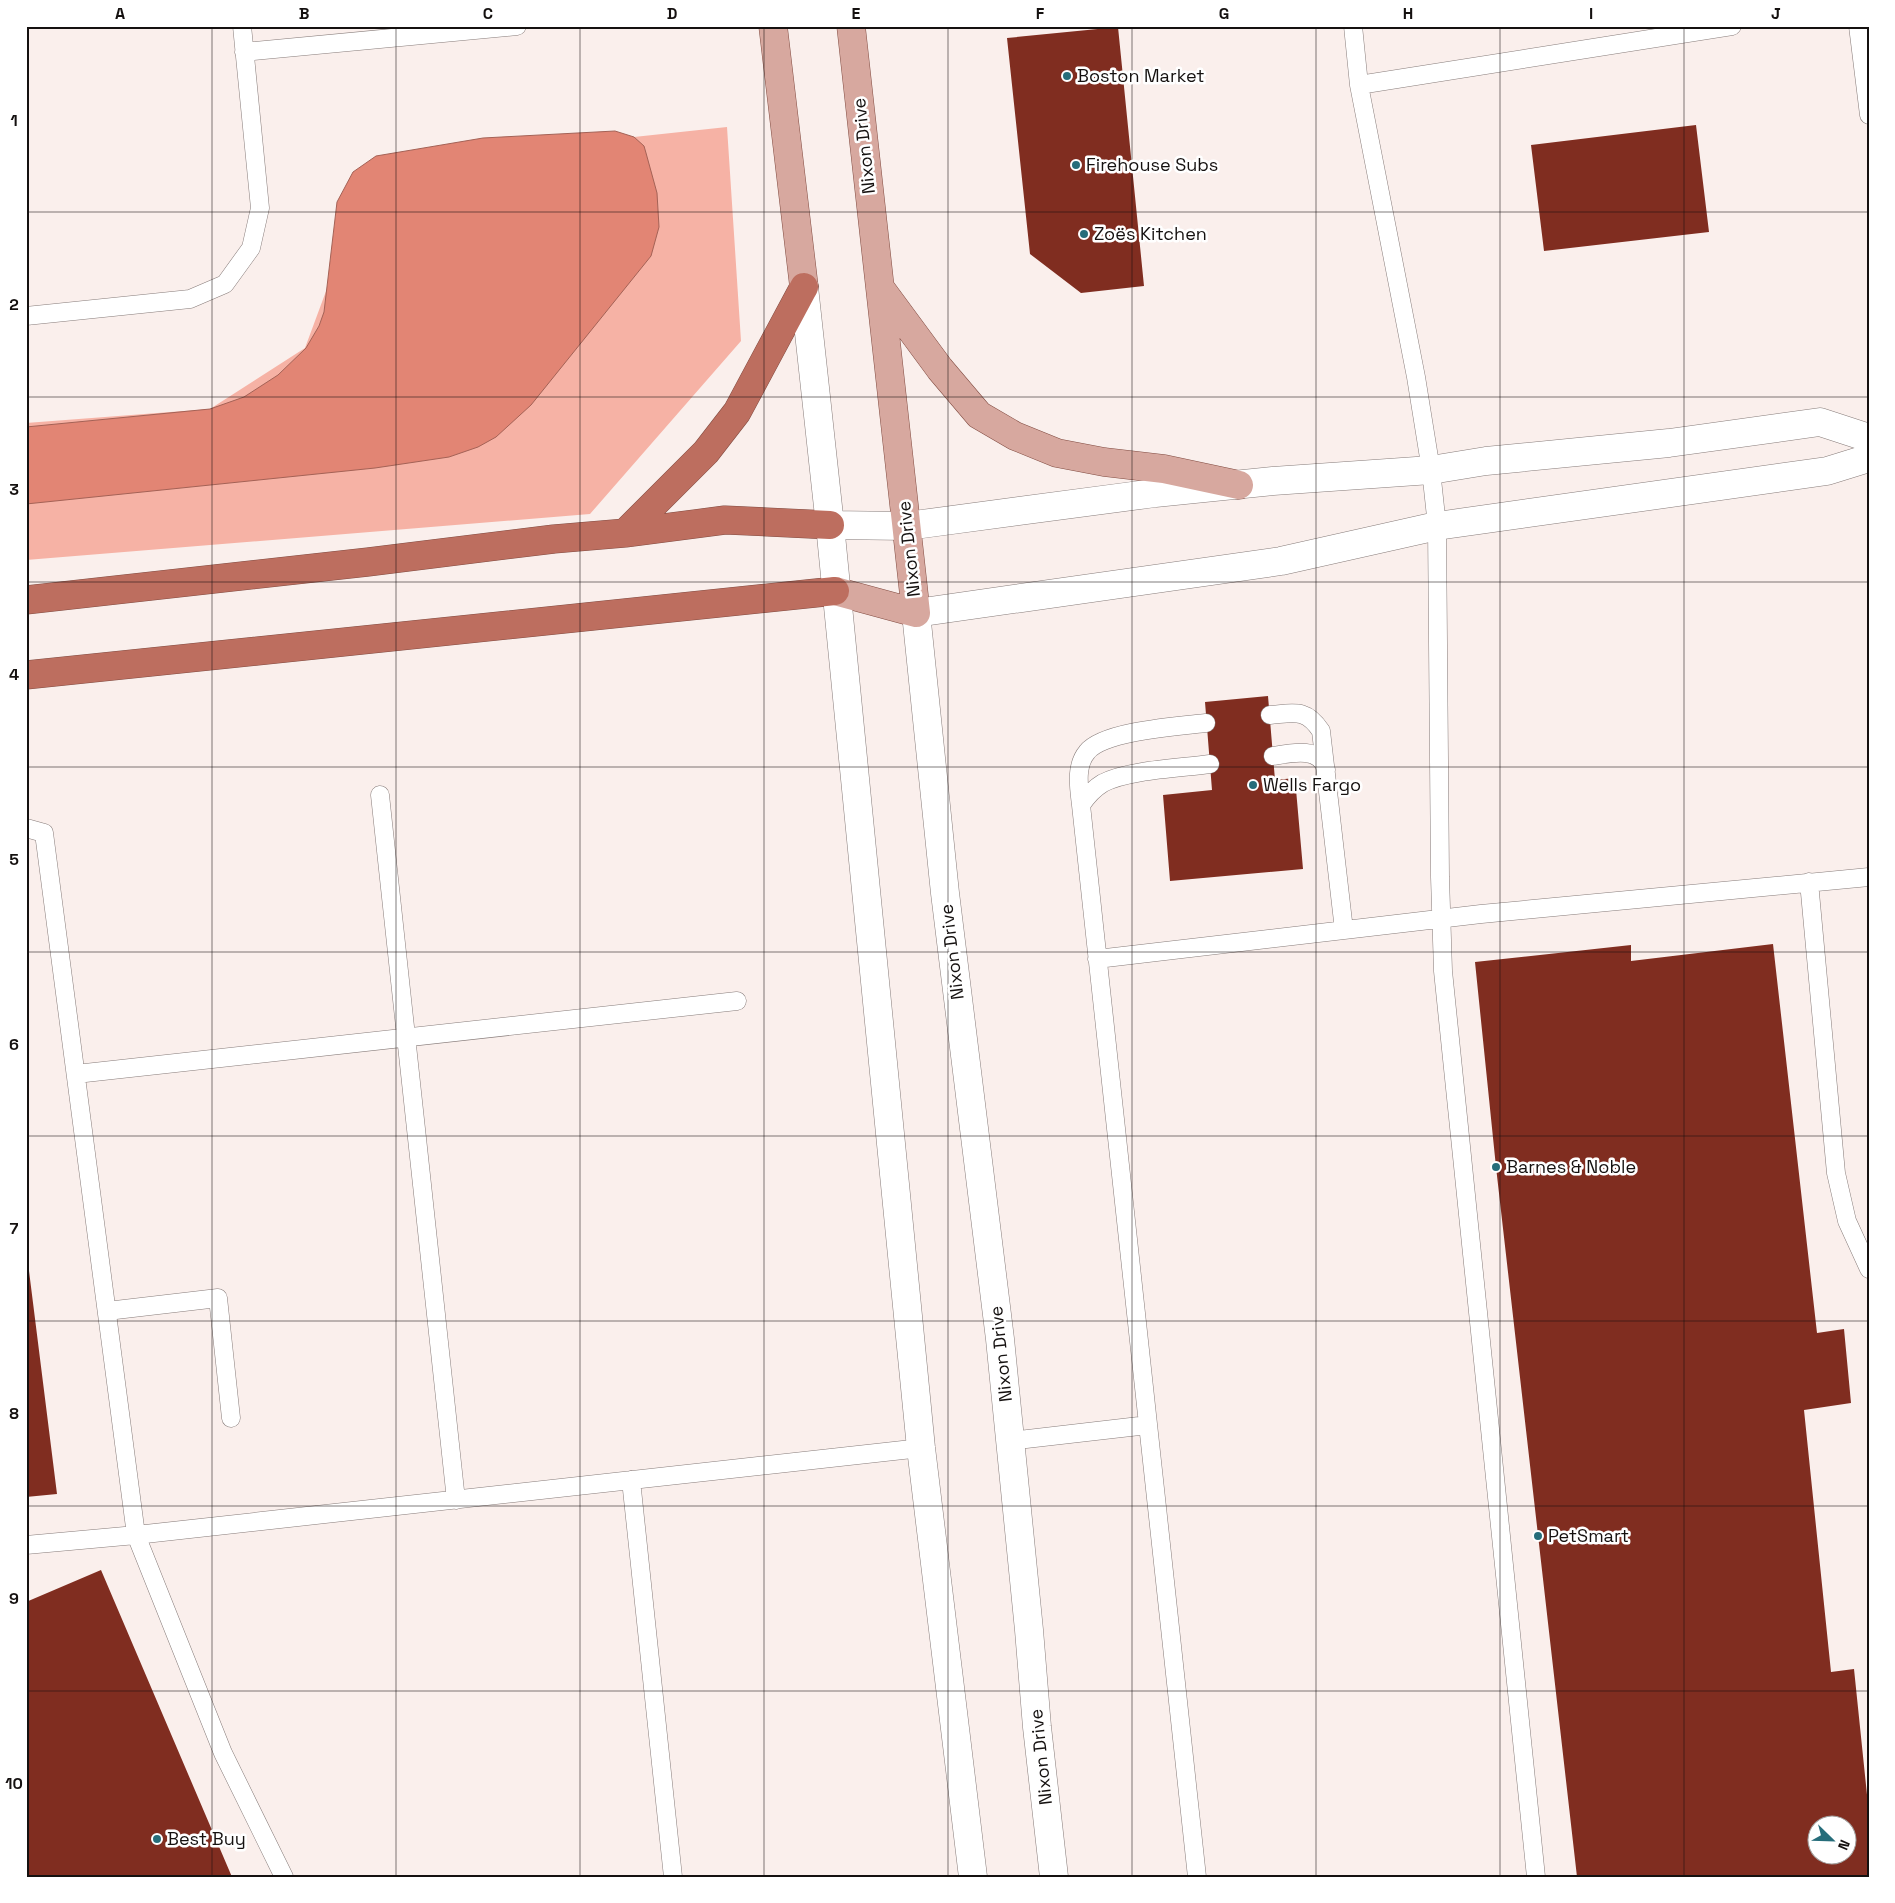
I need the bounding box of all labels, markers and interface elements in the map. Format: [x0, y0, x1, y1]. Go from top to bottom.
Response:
text: A [115, 3, 125, 24]
text: B [299, 3, 309, 24]
text: C [483, 3, 493, 24]
text: D [667, 3, 677, 24]
text: E [852, 3, 861, 24]
text: F [1036, 3, 1045, 24]
text: G [1219, 3, 1229, 24]
text: H [1403, 3, 1413, 24]
text: I [1589, 3, 1593, 24]
text: J [1771, 3, 1781, 24]
place label: Boston Market [1077, 64, 1205, 87]
marker: Boston Market [1061, 70, 1073, 82]
street label: Nixon Drive [847, 97, 880, 195]
text: 1 [10, 110, 18, 131]
place label: Firehouse Subs [1086, 153, 1218, 176]
marker: Firehouse Subs [1070, 159, 1082, 171]
place label: Zoës Kitchen [1094, 222, 1207, 245]
marker: Zoës Kitchen [1078, 228, 1090, 240]
text: 2 [9, 294, 19, 315]
text: 3 [9, 479, 19, 500]
street label: Nixon Drive [892, 500, 925, 598]
text: 4 [9, 664, 19, 685]
place label: Wells Fargo [1263, 773, 1361, 796]
marker: Wells Fargo [1247, 779, 1259, 791]
text: 5 [9, 849, 19, 870]
street label: Nixon Drive [934, 903, 969, 1001]
text: 6 [9, 1034, 19, 1055]
place label: Barnes & Noble [1506, 1155, 1636, 1178]
marker: Barnes & Noble [1490, 1161, 1502, 1173]
text: 7 [10, 1218, 19, 1239]
street label: Nixon Drive [984, 1305, 1017, 1403]
text: 8 [9, 1403, 19, 1424]
place label: PetSmart [1548, 1524, 1629, 1547]
marker: PetSmart [1532, 1530, 1544, 1542]
text: 9 [9, 1588, 19, 1609]
street label: Nixon Drive [1024, 1708, 1057, 1806]
text: 10 [5, 1773, 23, 1794]
north arrow [1808, 1816, 1858, 1866]
place label: Best Buy [167, 1827, 246, 1850]
marker: Best Buy [151, 1833, 163, 1845]
text: N [1834, 1837, 1854, 1853]

